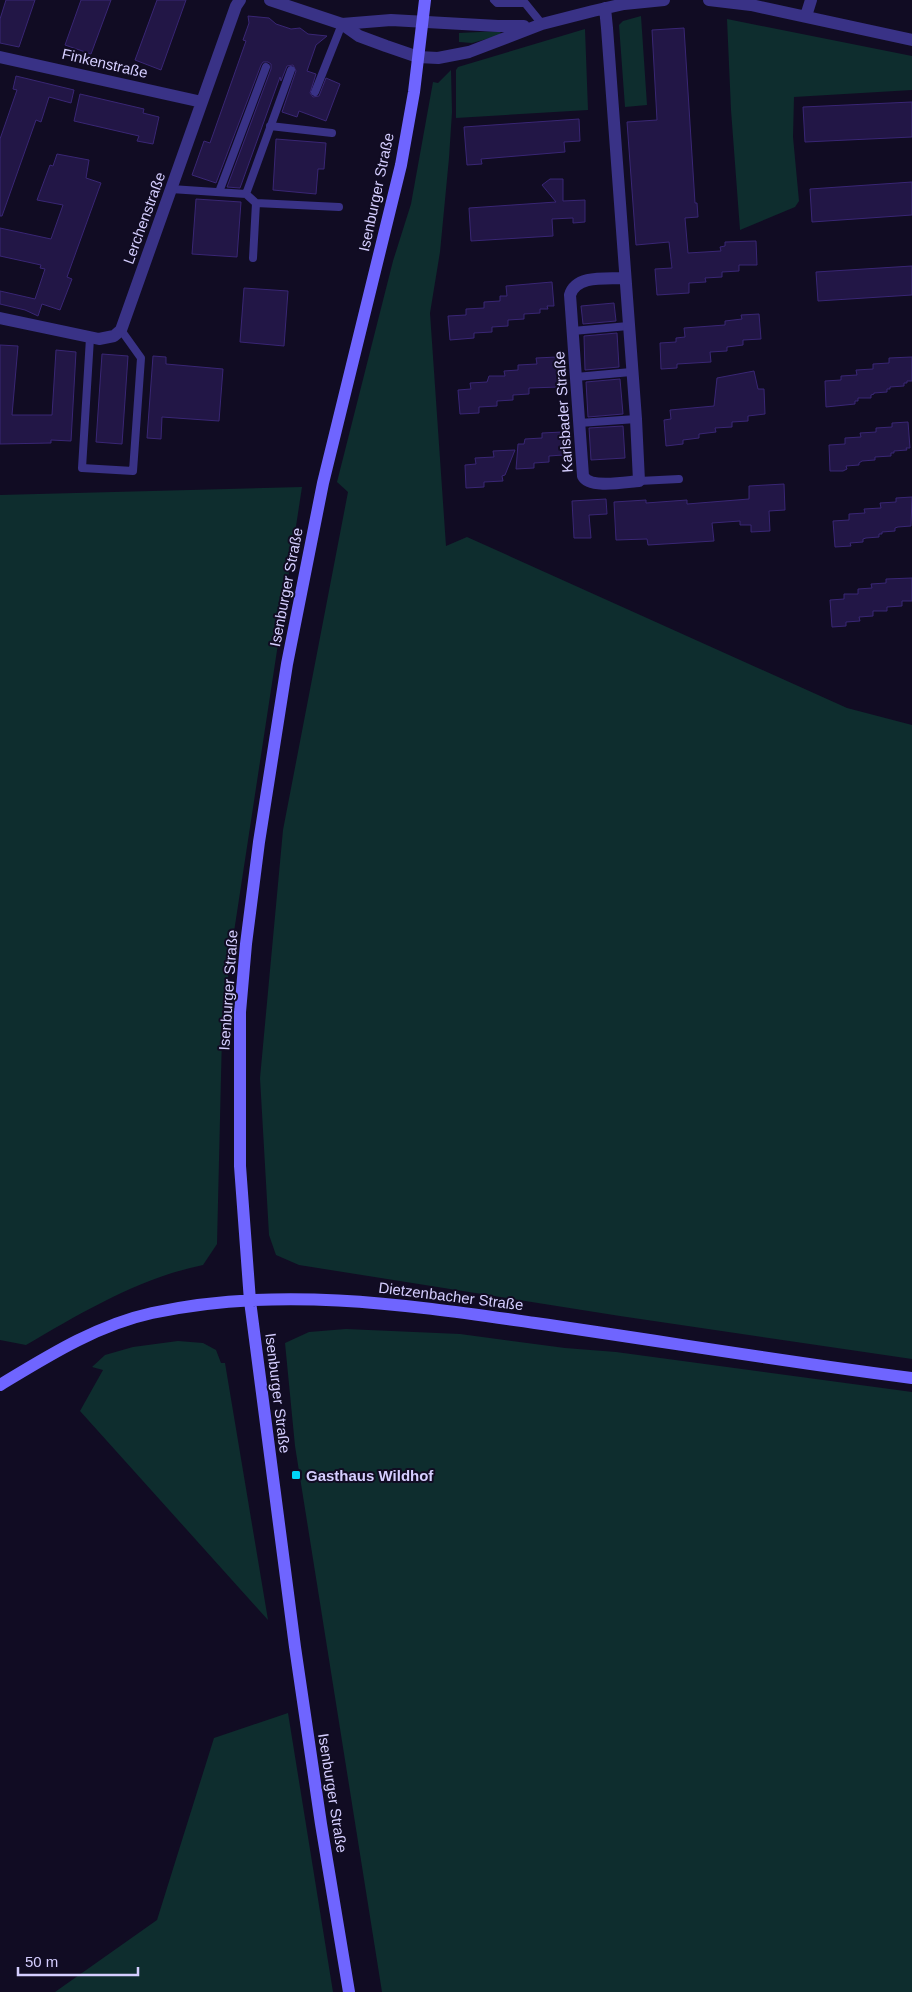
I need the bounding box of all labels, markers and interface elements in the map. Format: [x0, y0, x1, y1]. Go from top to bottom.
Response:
street label: Finkenstraße [60, 45, 150, 81]
street label: Isenburger Straße [355, 131, 397, 253]
street label: Lerchenstraße [119, 170, 169, 266]
street label: Karlsbader Straße [550, 351, 576, 473]
street label: Isenburger Straße [266, 526, 306, 648]
street label: Isenburger Straße [215, 929, 241, 1051]
street label: Dietzenbacher Straße [378, 1279, 524, 1313]
street label: Isenburger Straße [262, 1332, 294, 1454]
place label: Gasthaus Wildhof [306, 1467, 434, 1484]
marker: Gasthaus Wildhof [290, 1469, 302, 1481]
street label: Isenburger Straße [315, 1732, 351, 1854]
scale bar [18, 1944, 138, 1976]
text: 50 m [25, 1953, 58, 1970]

